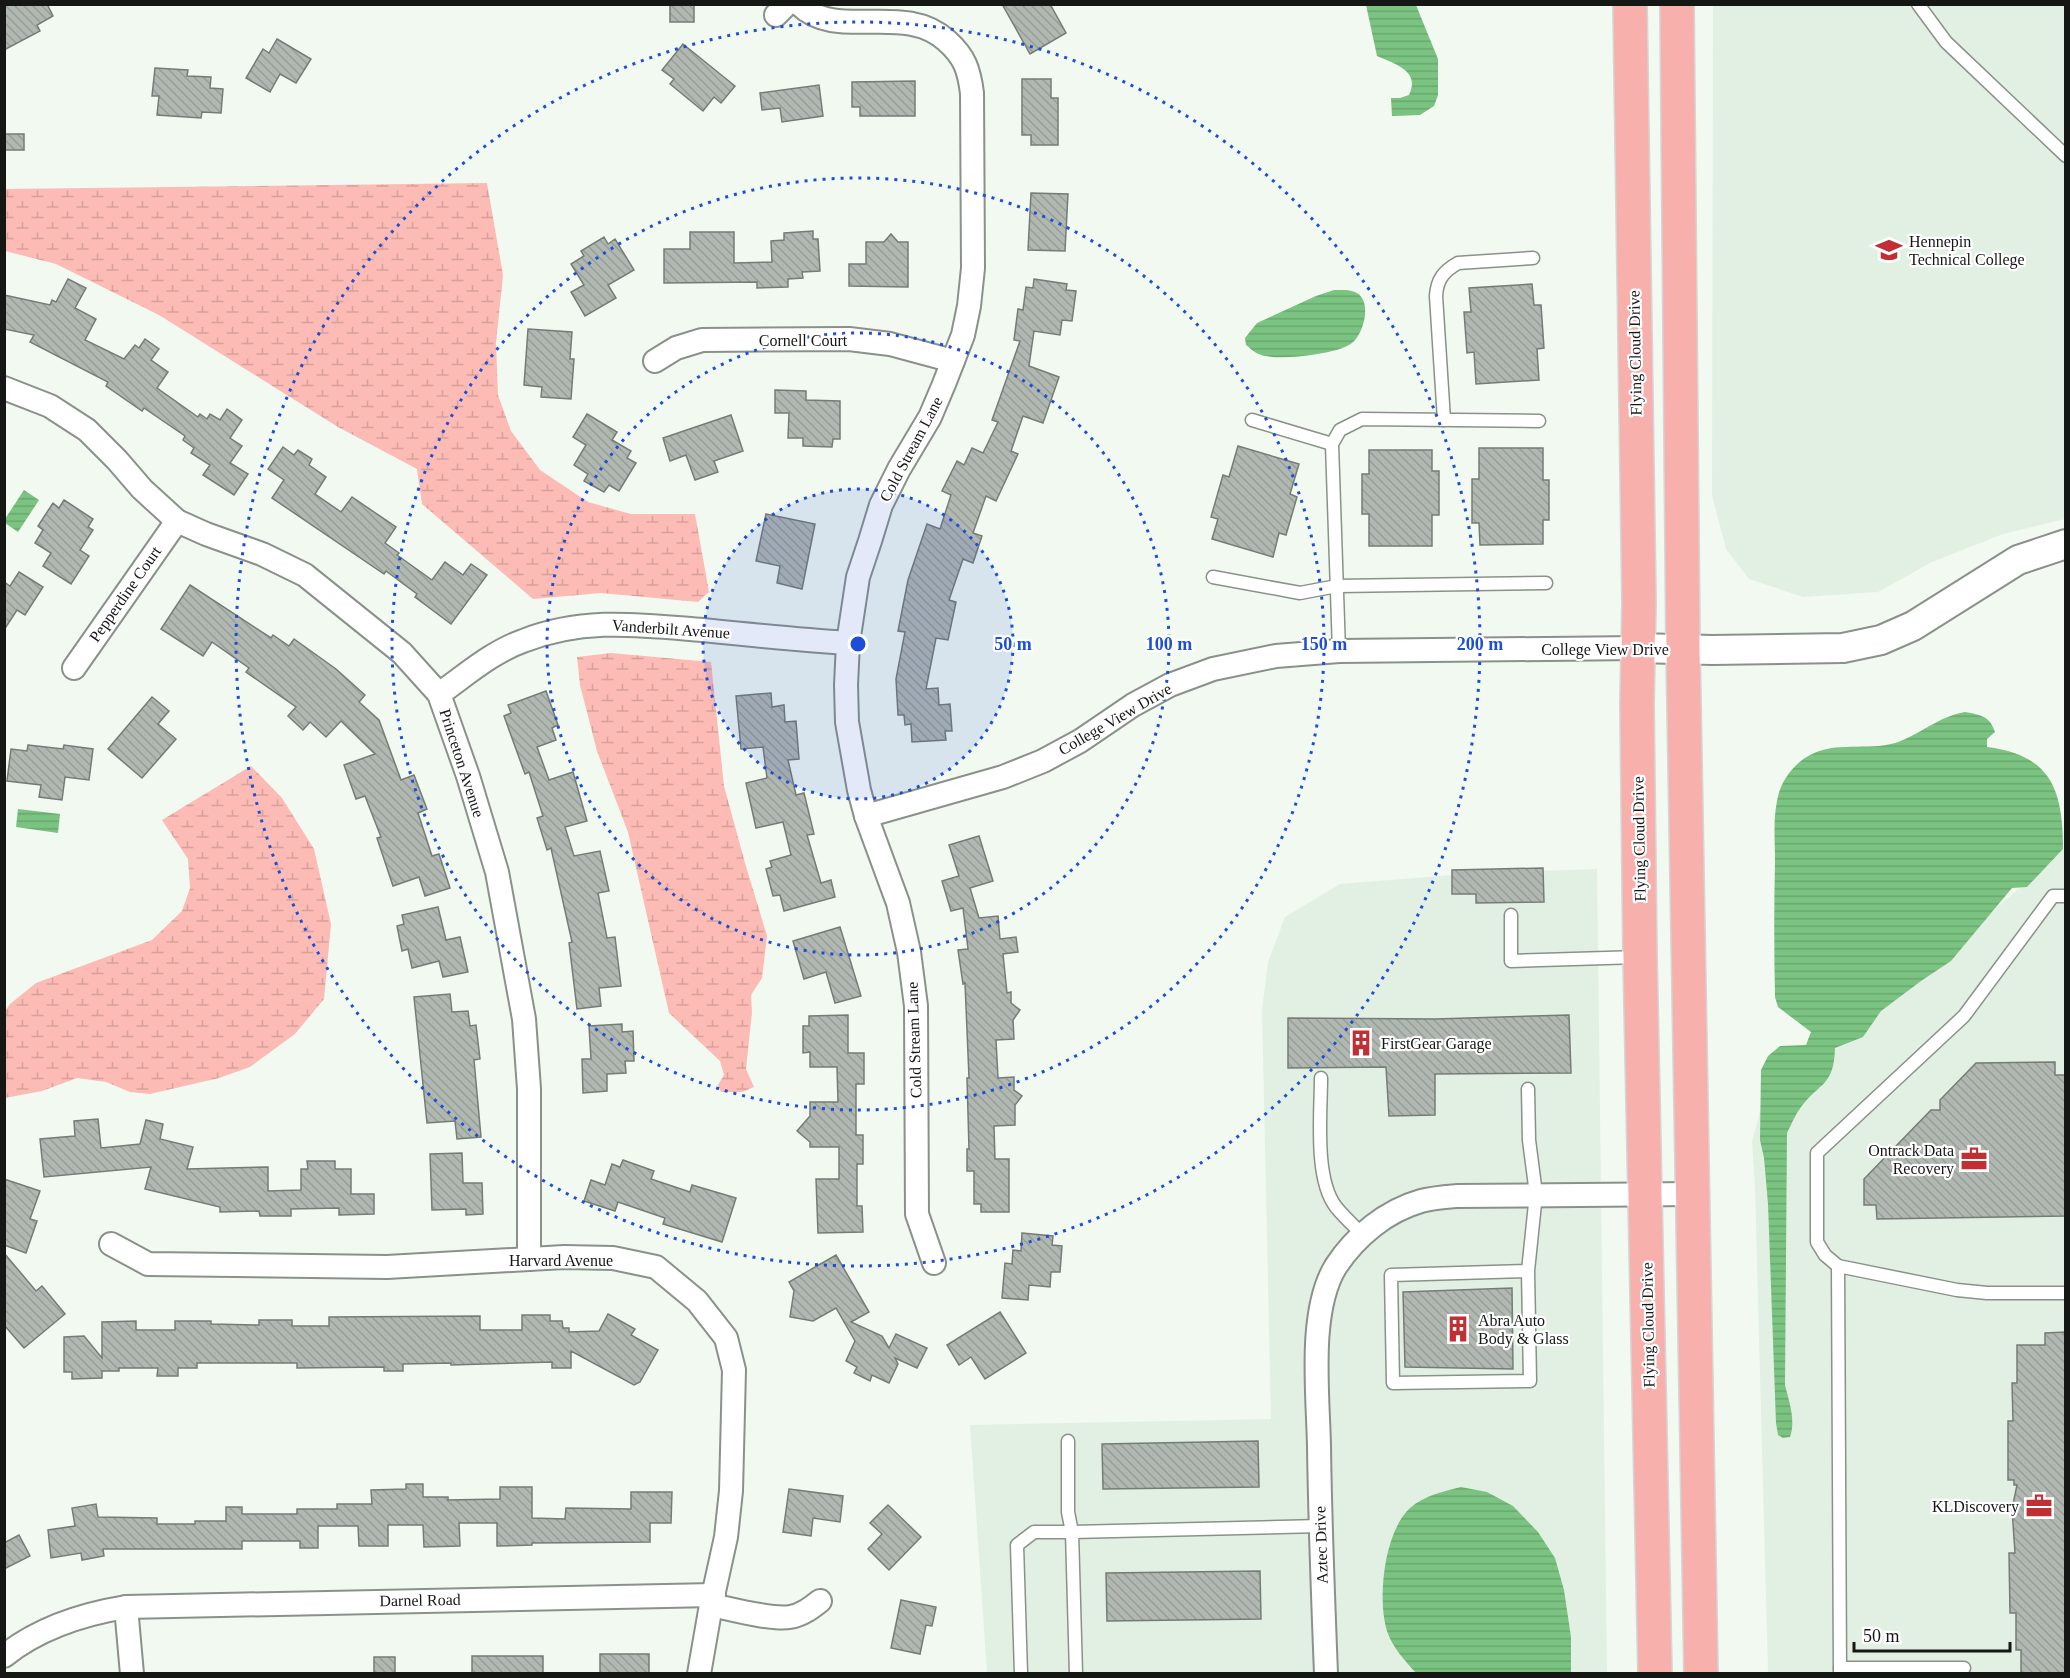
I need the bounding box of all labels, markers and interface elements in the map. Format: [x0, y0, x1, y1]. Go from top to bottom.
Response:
place label: Hennepin Technical College [1909, 233, 2025, 269]
school or university icon: Hennepin Technical College [1874, 235, 1904, 265]
street label: Flying Cloud Drive [1625, 290, 1646, 416]
street label: Cornell Court [759, 332, 848, 349]
street label: Cold Stream Lane [876, 394, 946, 504]
street label: Pepperdine Court [86, 543, 165, 645]
street label: Vanderbilt Avenue [611, 616, 731, 642]
centre of rings [848, 634, 868, 654]
text: 50 m [994, 634, 1032, 654]
text: 100 m [1146, 634, 1192, 654]
text: 150 m [1301, 634, 1347, 654]
text: 200 m [1457, 634, 1503, 654]
street label: College View Drive [1541, 641, 1669, 659]
street label: College View Drive [1055, 680, 1175, 759]
street label: Princeton Avenue [436, 707, 488, 819]
street label: Flying Cloud Drive [1629, 776, 1650, 902]
street label: Cold Stream Lane [903, 982, 925, 1098]
building icon: FirstGear Garage [1346, 1028, 1376, 1058]
place label: FirstGear Garage [1381, 1035, 1492, 1053]
place label: Ontrack Data Recovery [1868, 1142, 1954, 1178]
office icon: Ontrack Data Recovery [1959, 1144, 1989, 1174]
street label: Harvard Avenue [509, 1252, 613, 1269]
street label: Flying Cloud Drive [1638, 1262, 1659, 1388]
place label: Abra Auto Body & Glass [1478, 1312, 1569, 1348]
building icon: Abra Auto Body & Glass [1443, 1314, 1473, 1344]
office icon: KLDiscovery [2024, 1491, 2054, 1521]
place label: KLDiscovery [1932, 1498, 2019, 1516]
street label: Aztec Drive [1311, 1506, 1331, 1584]
street label: Darnel Road [379, 1591, 461, 1609]
scale bar [1854, 1615, 2010, 1653]
text: 50 m [1863, 1626, 1900, 1646]

